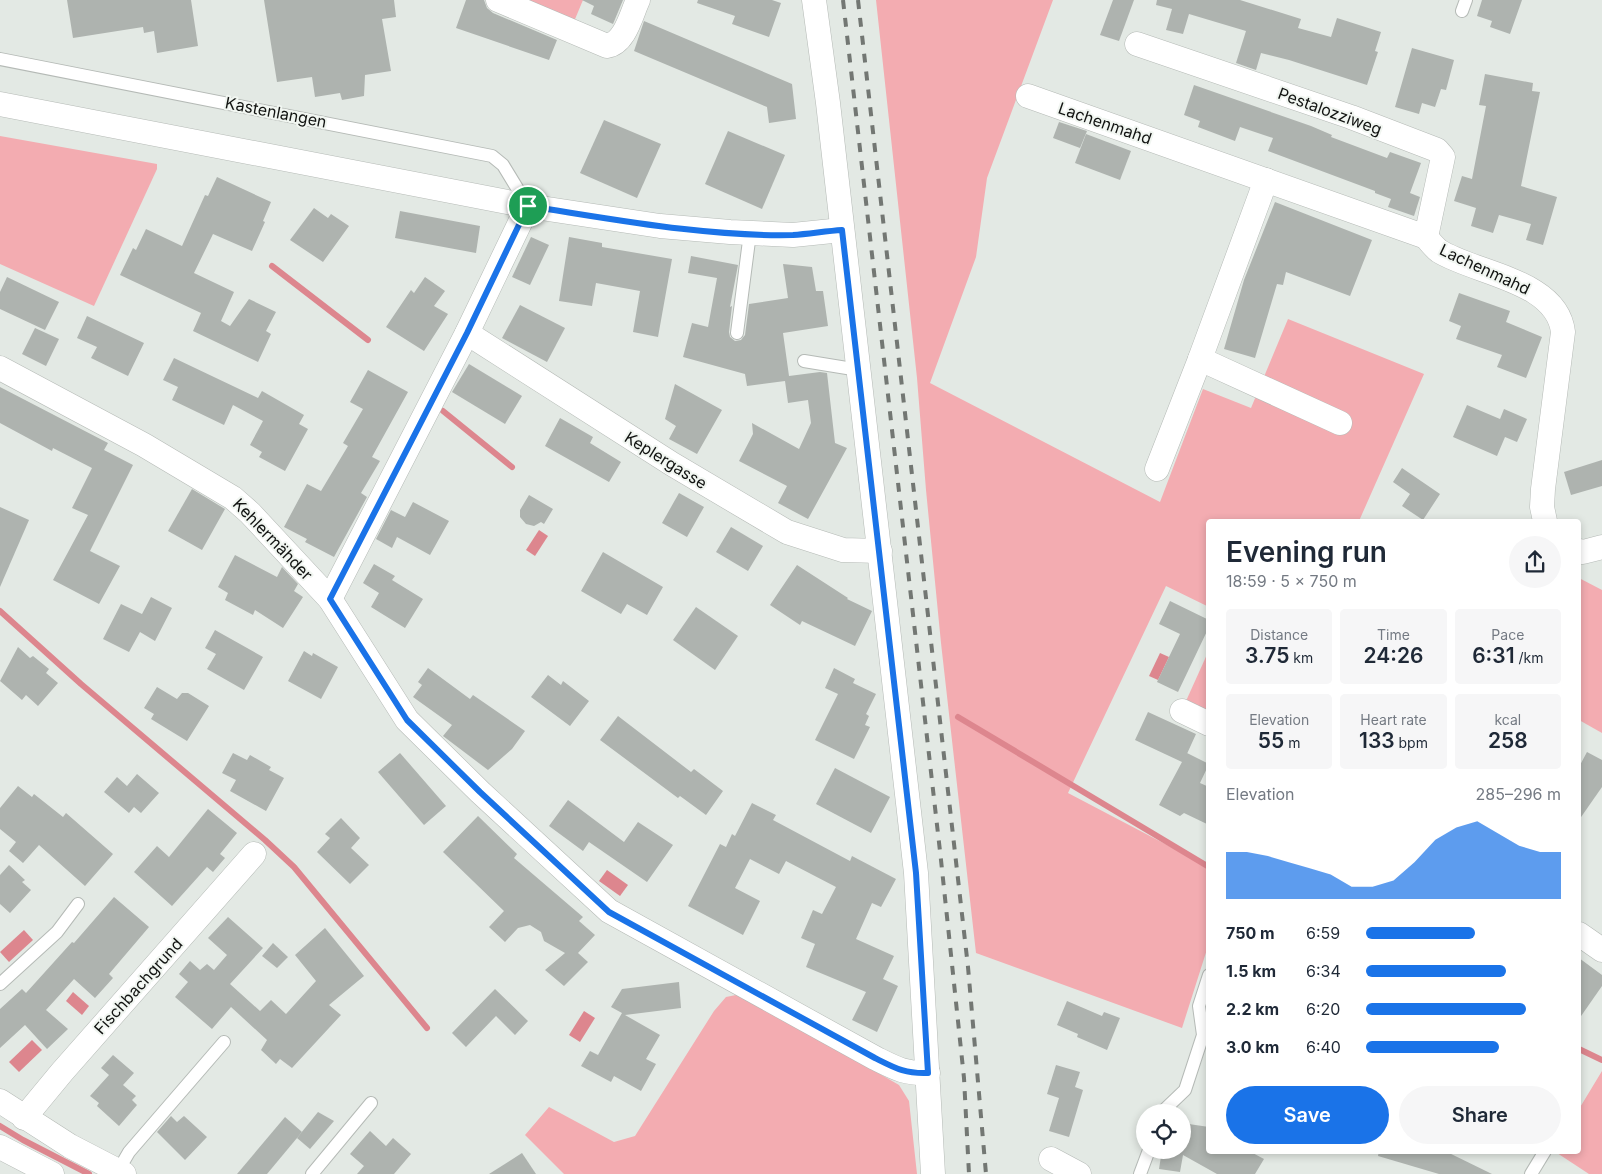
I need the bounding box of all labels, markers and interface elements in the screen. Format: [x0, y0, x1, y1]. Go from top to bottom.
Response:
street label: Pestalozziweg [1275, 83, 1385, 139]
street label: Kastenlangen [224, 92, 328, 132]
street label: Lachenmahd [1056, 98, 1154, 148]
pin [507, 185, 549, 227]
icon: arrive [514, 192, 542, 220]
street label: Lachenmahd [1437, 239, 1533, 299]
street label: Keplergasse [621, 427, 711, 493]
street label: Kehlermähder [229, 494, 317, 584]
text: Evening run [1226, 535, 1387, 569]
button: share [1509, 536, 1561, 588]
text: 18:59 · 5 × 750 m [1226, 571, 1357, 591]
text: Distance [1250, 626, 1308, 643]
text: Time [1377, 626, 1410, 643]
text: Pace [1491, 626, 1524, 643]
text: 3.75 [1245, 643, 1289, 668]
text: 24:26 [1364, 643, 1423, 668]
text: 6:31 [1472, 643, 1515, 668]
text: km [1289, 649, 1313, 666]
text: /km [1515, 649, 1543, 666]
text: Elevation [1249, 711, 1309, 728]
text: Heart rate [1360, 711, 1427, 728]
text: kcal [1494, 711, 1521, 728]
text: 55 [1258, 728, 1284, 753]
text: 133 [1359, 728, 1395, 753]
text: 258 [1488, 728, 1528, 753]
text: m [1284, 734, 1300, 751]
text: bpm [1395, 734, 1428, 751]
text: Elevation [1226, 784, 1295, 804]
text: 285–296 m [1476, 784, 1561, 804]
text: 750 m [1226, 923, 1275, 943]
text: 6:59 [1306, 923, 1340, 943]
street label: Fischbachgrund [90, 934, 186, 1038]
text: 1.5 km [1226, 961, 1276, 981]
text: 6:34 [1306, 961, 1341, 981]
text: 2.2 km [1226, 999, 1279, 1019]
text: 6:20 [1306, 999, 1340, 1019]
text: 3.0 km [1226, 1037, 1279, 1057]
text: 6:40 [1306, 1037, 1341, 1057]
button: Save [1226, 1086, 1389, 1144]
button: Share [1399, 1086, 1561, 1144]
map controls [1136, 1104, 1191, 1159]
button: locate [1136, 1104, 1191, 1159]

